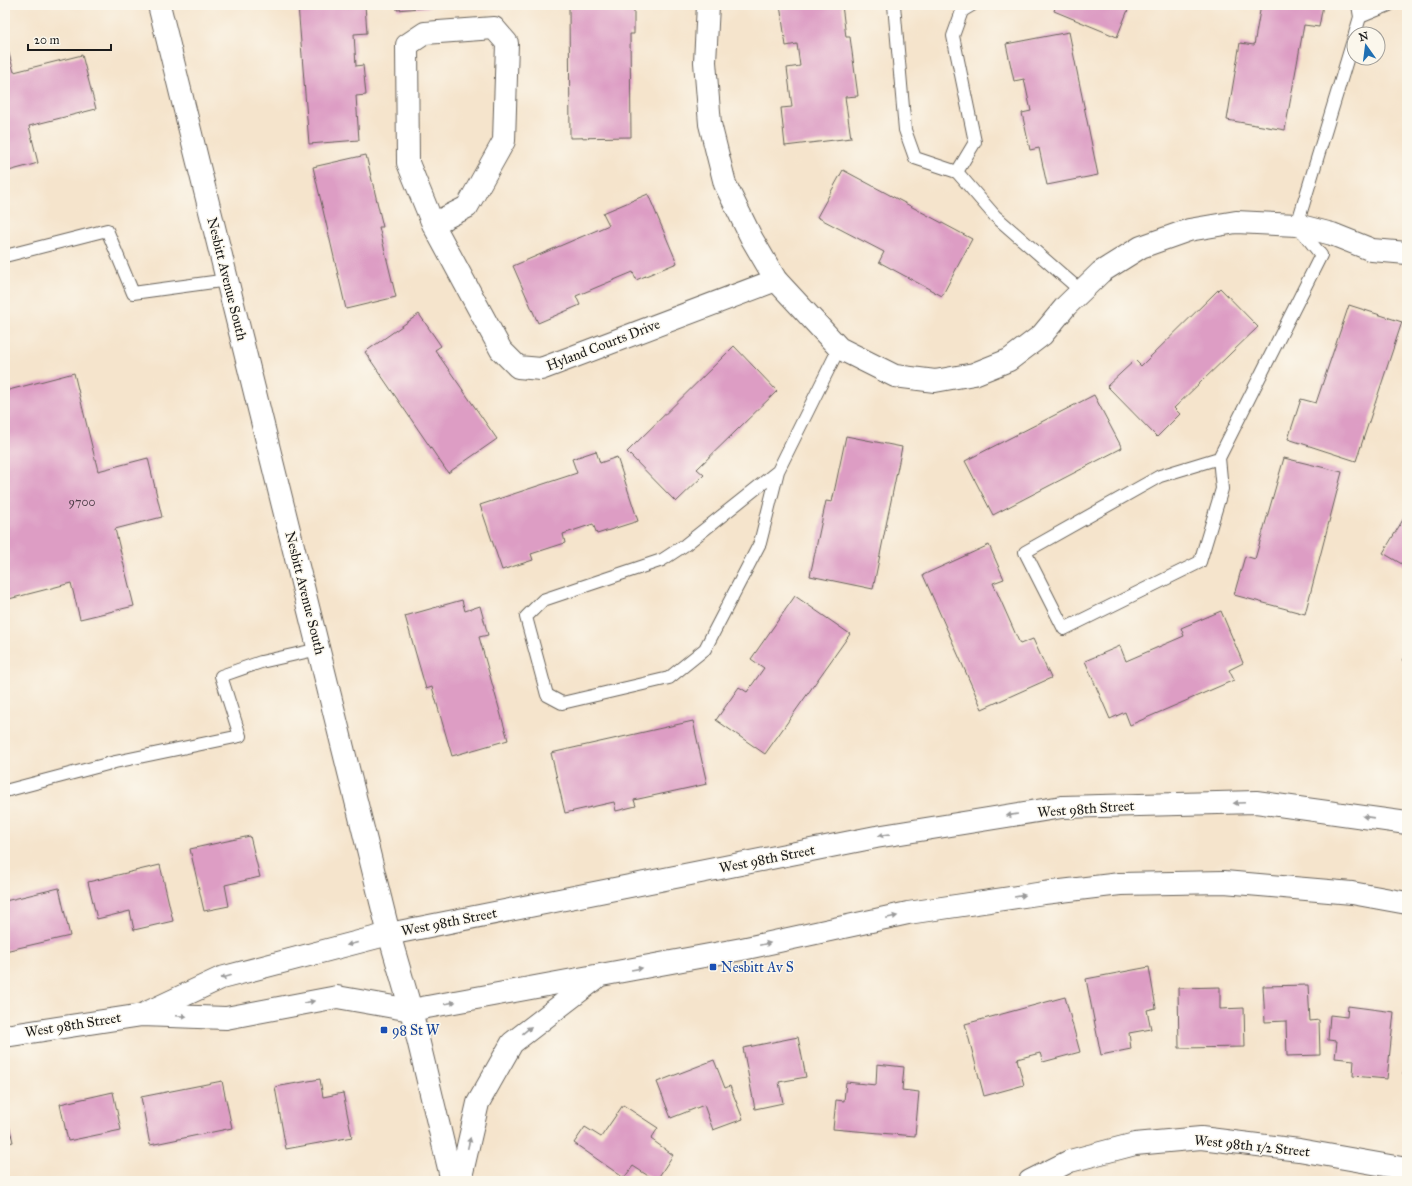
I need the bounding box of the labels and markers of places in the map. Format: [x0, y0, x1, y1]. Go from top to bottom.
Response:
place label: Nesbitt Av S [721, 959, 794, 976]
marker: Nesbitt Av S [708, 962, 718, 972]
place label: 98 St W [392, 1022, 440, 1039]
marker: 98 St W [379, 1025, 389, 1035]

